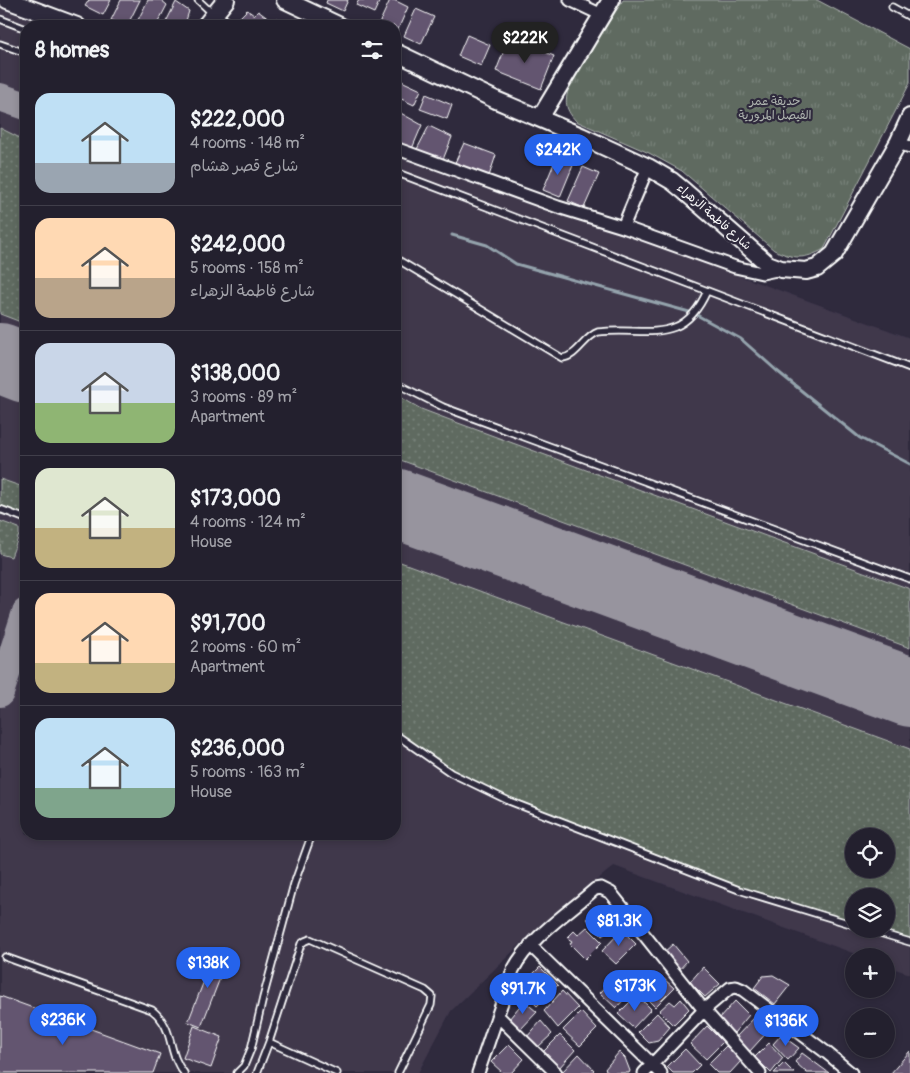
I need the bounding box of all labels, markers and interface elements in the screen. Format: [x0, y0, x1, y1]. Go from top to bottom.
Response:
pin: $222K [490, 22, 560, 64]
text: $222K [502, 28, 548, 48]
icon: filters [358, 36, 386, 64]
text: 8 homes [35, 37, 109, 64]
park label: حديقة عمر الفيصل المرورية [739, 94, 812, 123]
text: $222,000 [190, 106, 285, 133]
icon: home [75, 113, 135, 173]
text: 4 rooms · 148 m² [190, 133, 305, 153]
pin: $242K [523, 134, 593, 176]
text: $242K [535, 140, 581, 160]
text: شارع قصر هشام [190, 156, 298, 176]
street label: شارع فاطمة الزهراء [673, 181, 754, 254]
text: $242,000 [190, 231, 285, 258]
icon: home [75, 238, 135, 298]
text: 5 rooms · 158 m² [190, 258, 304, 278]
text: شارع فاطمة الزهراء [190, 281, 315, 301]
text: $138,000 [190, 360, 280, 387]
icon: home [75, 363, 135, 423]
text: 3 rooms · 89 m² [190, 387, 297, 407]
text: Apartment [190, 407, 265, 427]
text: $173,000 [190, 485, 281, 512]
icon: home [75, 488, 135, 548]
text: 4 rooms · 124 m² [190, 512, 306, 532]
text: House [190, 532, 232, 552]
text: $91,700 [190, 610, 266, 637]
icon: home [75, 613, 135, 673]
text: 2 rooms · 60 m² [190, 637, 301, 657]
text: Apartment [190, 657, 265, 677]
text: $236,000 [190, 735, 285, 762]
icon: home [75, 738, 135, 798]
text: 5 rooms · 163 m² [190, 762, 305, 782]
text: House [190, 782, 232, 802]
map controls [845, 828, 895, 1058]
button: locate [845, 828, 895, 878]
button: layers [845, 888, 895, 938]
pin: $81.3K [578, 904, 660, 947]
text: $81.3K [596, 911, 642, 931]
pin: $138K [173, 946, 243, 989]
button: + [845, 948, 895, 998]
text: $138K [187, 953, 229, 973]
pin: $173K [600, 970, 670, 1012]
pin: $91.7K [482, 972, 564, 1015]
text: $173K [614, 976, 656, 996]
text: $91.7K [501, 979, 545, 999]
pin: $236K [28, 1004, 98, 1046]
pin: $136K [751, 1004, 821, 1047]
button: − [845, 1008, 895, 1058]
text: $236K [40, 1010, 86, 1030]
text: $136K [765, 1011, 807, 1031]

